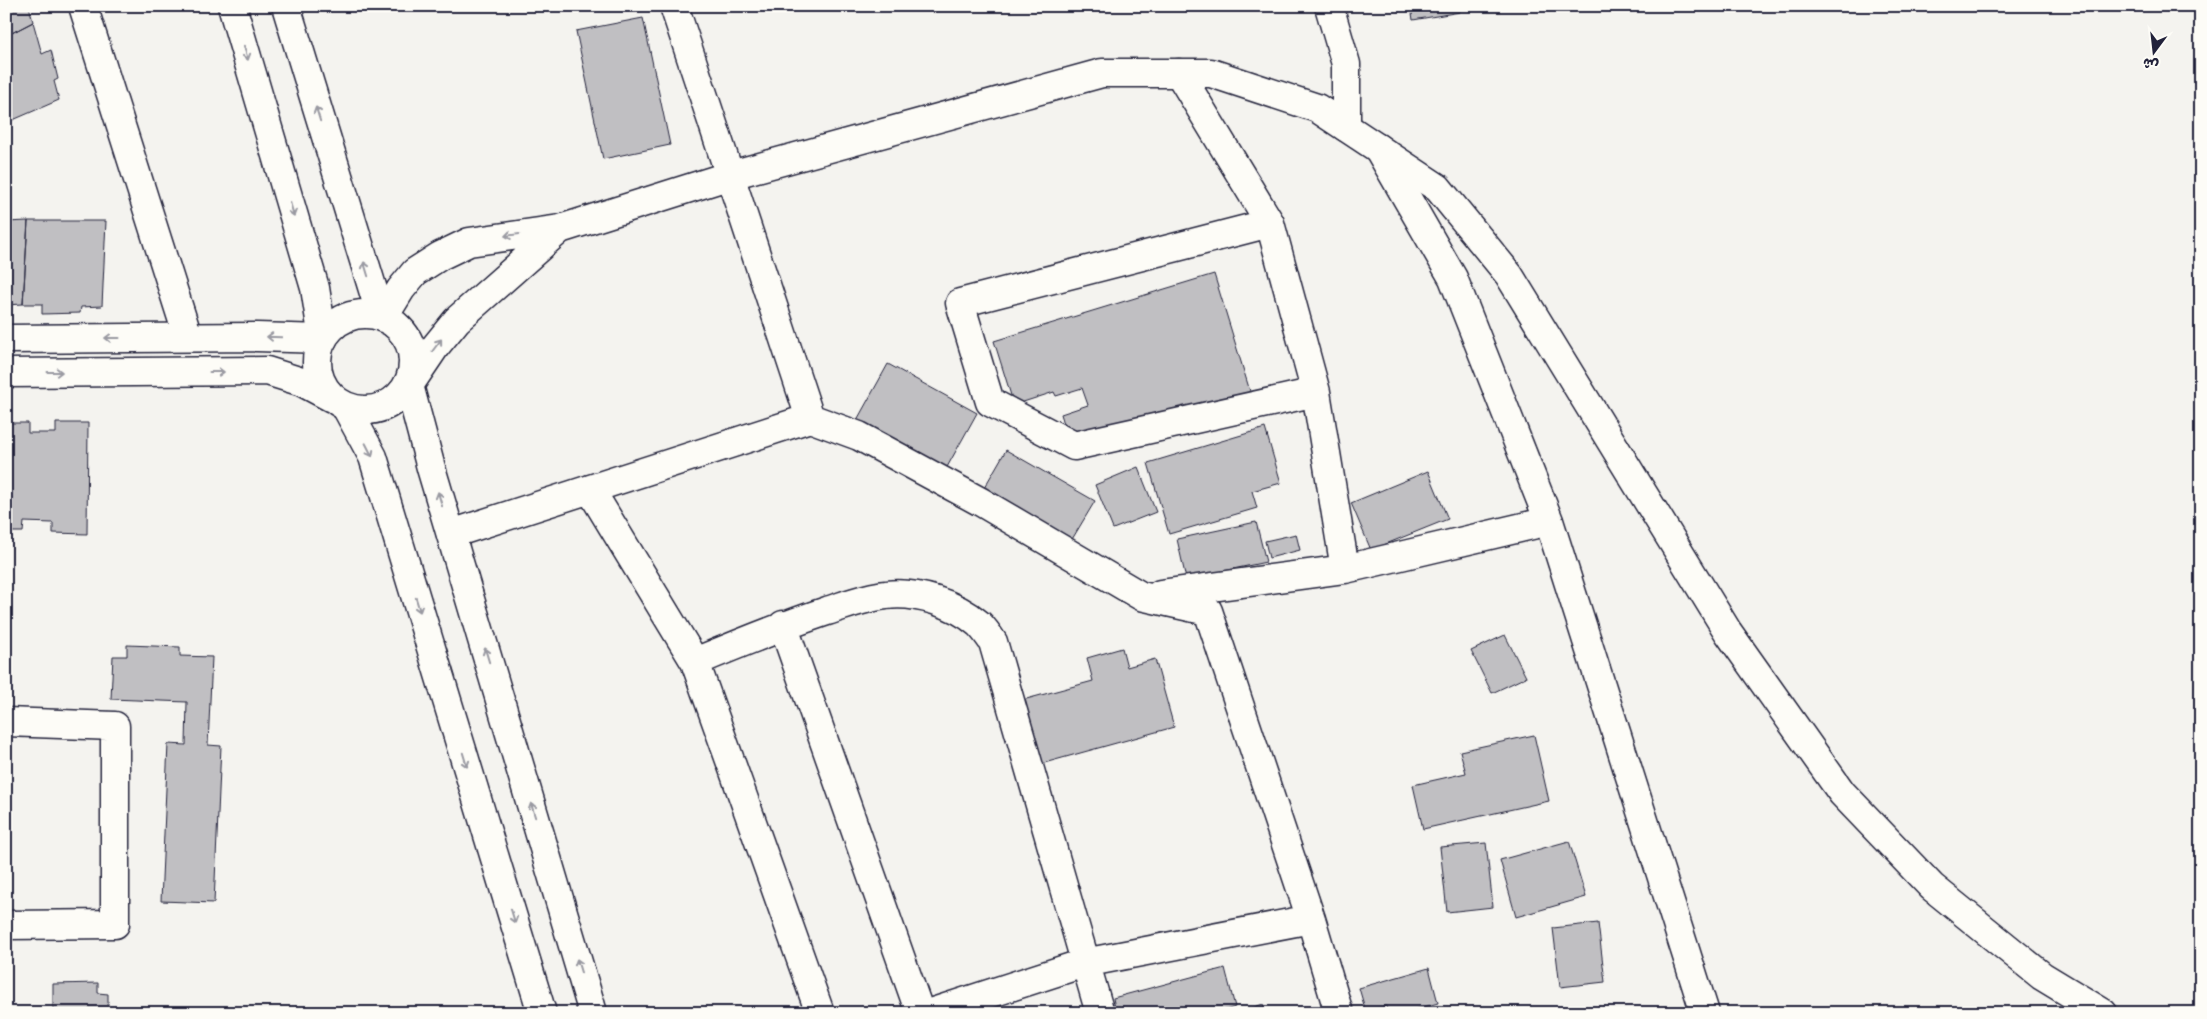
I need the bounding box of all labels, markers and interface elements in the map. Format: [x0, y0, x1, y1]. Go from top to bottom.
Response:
north arrow [2130, 28, 2180, 78]
one-way arrow [242, 45, 252, 61]
text: ش [2141, 54, 2160, 74]
one-way arrow [313, 106, 323, 122]
one-way arrow [288, 200, 298, 216]
one-way arrow [504, 230, 520, 240]
one-way arrow [361, 262, 370, 278]
one-way arrow [104, 333, 120, 343]
one-way arrow [266, 333, 282, 342]
one-way arrow [431, 339, 442, 352]
one-way arrow [46, 367, 63, 377]
one-way arrow [209, 367, 225, 377]
one-way arrow [365, 442, 374, 457]
one-way arrow [435, 491, 445, 507]
one-way arrow [414, 597, 424, 613]
one-way arrow [481, 647, 491, 663]
one-way arrow [461, 752, 471, 768]
one-way arrow [528, 803, 538, 819]
one-way arrow [508, 907, 518, 923]
one-way arrow [574, 958, 584, 974]

